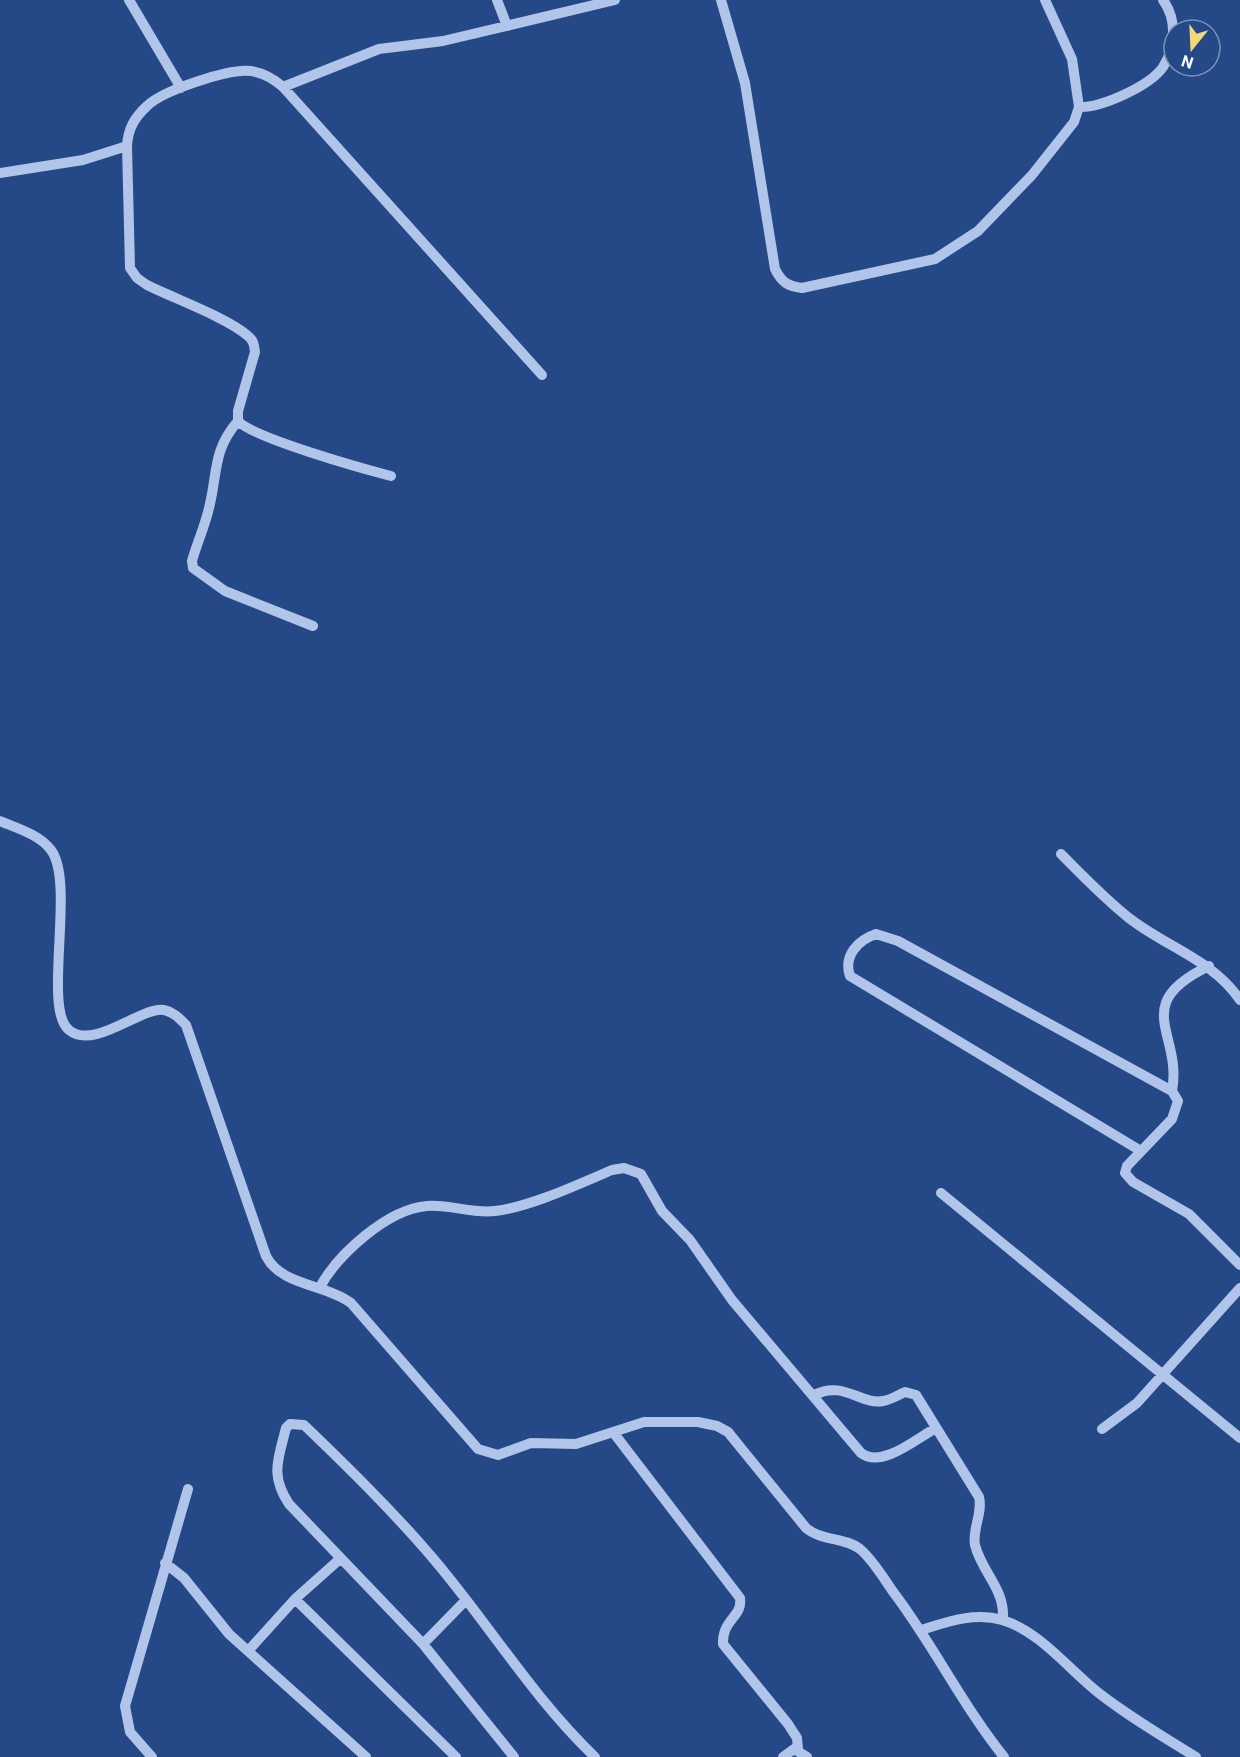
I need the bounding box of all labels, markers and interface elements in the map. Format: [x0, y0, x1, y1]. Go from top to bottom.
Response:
north arrow [1162, 18, 1222, 78]
text: N [1179, 51, 1196, 73]

